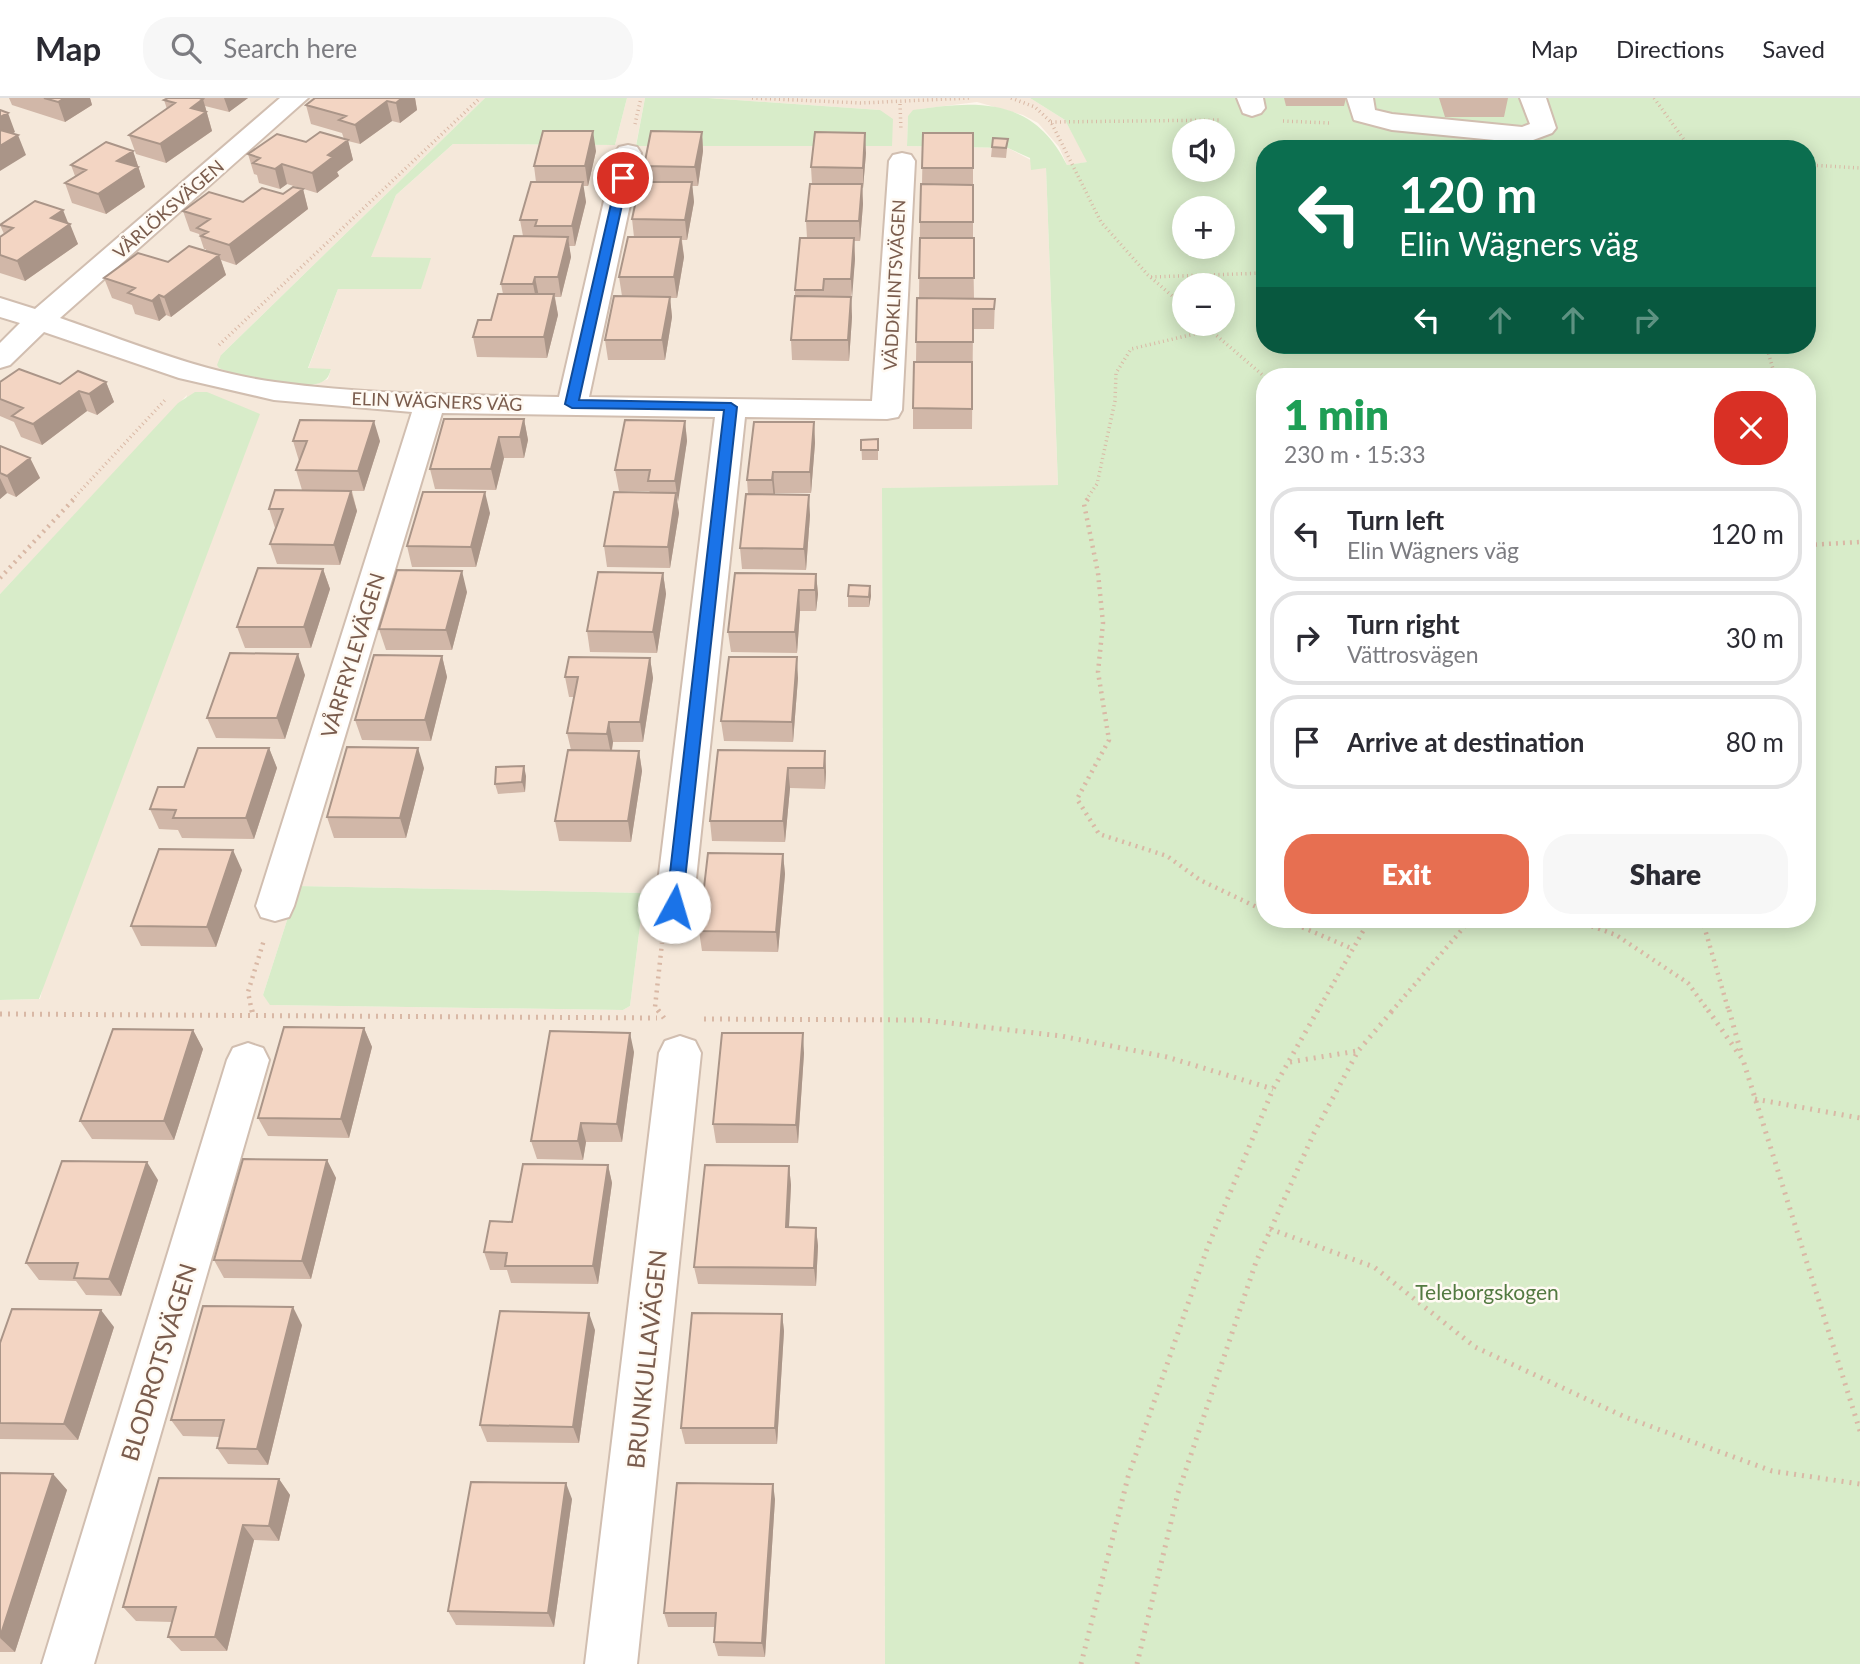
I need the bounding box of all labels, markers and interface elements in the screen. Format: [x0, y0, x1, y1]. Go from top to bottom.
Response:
search box [143, 17, 633, 80]
text: Map [35, 28, 101, 68]
icon: search [167, 29, 205, 67]
text: Search here [223, 32, 357, 64]
text: Map [1531, 34, 1578, 63]
text: Directions [1616, 34, 1724, 63]
text: Saved [1762, 34, 1825, 63]
map controls [1172, 119, 1235, 336]
button: sound [1172, 119, 1235, 182]
pin [593, 148, 653, 208]
street label: VÅRLÖKSVÄGEN [108, 155, 228, 263]
icon: arrive [604, 159, 642, 197]
text: 120 m [1399, 165, 1537, 223]
icon: left [1284, 168, 1375, 259]
button: + [1172, 196, 1235, 259]
street label: VÄDDKLINTSVÄGEN [879, 199, 909, 371]
text: Elin Wägners väg [1399, 224, 1638, 263]
button: − [1172, 273, 1235, 336]
icon: left [1408, 301, 1446, 339]
icon: ahead [1481, 301, 1519, 339]
icon: ahead [1554, 301, 1592, 339]
icon: right [1627, 301, 1665, 339]
street label: ELIN WÄGNERS VÄG [351, 387, 523, 415]
text: 1 min [1284, 389, 1389, 439]
button: close [1714, 391, 1788, 465]
text: 230 m · 15:33 [1284, 440, 1426, 468]
text: Turn left [1347, 504, 1444, 536]
icon: left [1288, 515, 1326, 553]
text: 120 m [1711, 518, 1784, 550]
text: Elin Wägners väg [1347, 536, 1519, 564]
street label: VÅRFRYLEVÄGEN [315, 569, 389, 741]
text: Turn right [1347, 608, 1460, 640]
icon: right [1288, 619, 1326, 657]
text: 30 m [1726, 622, 1784, 654]
text: Vättrosvägen [1347, 640, 1479, 668]
icon: arrive [1288, 723, 1326, 761]
text: Arrive at destination [1347, 726, 1584, 758]
text: 80 m [1726, 726, 1784, 758]
button: Exit [1284, 834, 1529, 914]
button: Share [1543, 834, 1788, 914]
position arrow [637, 870, 711, 944]
street label: BRUNKULLAVÄGEN [620, 1248, 672, 1470]
street label: BLODROTSVÄGEN [114, 1260, 202, 1464]
park label: Teleborgskogen [1415, 1279, 1559, 1304]

